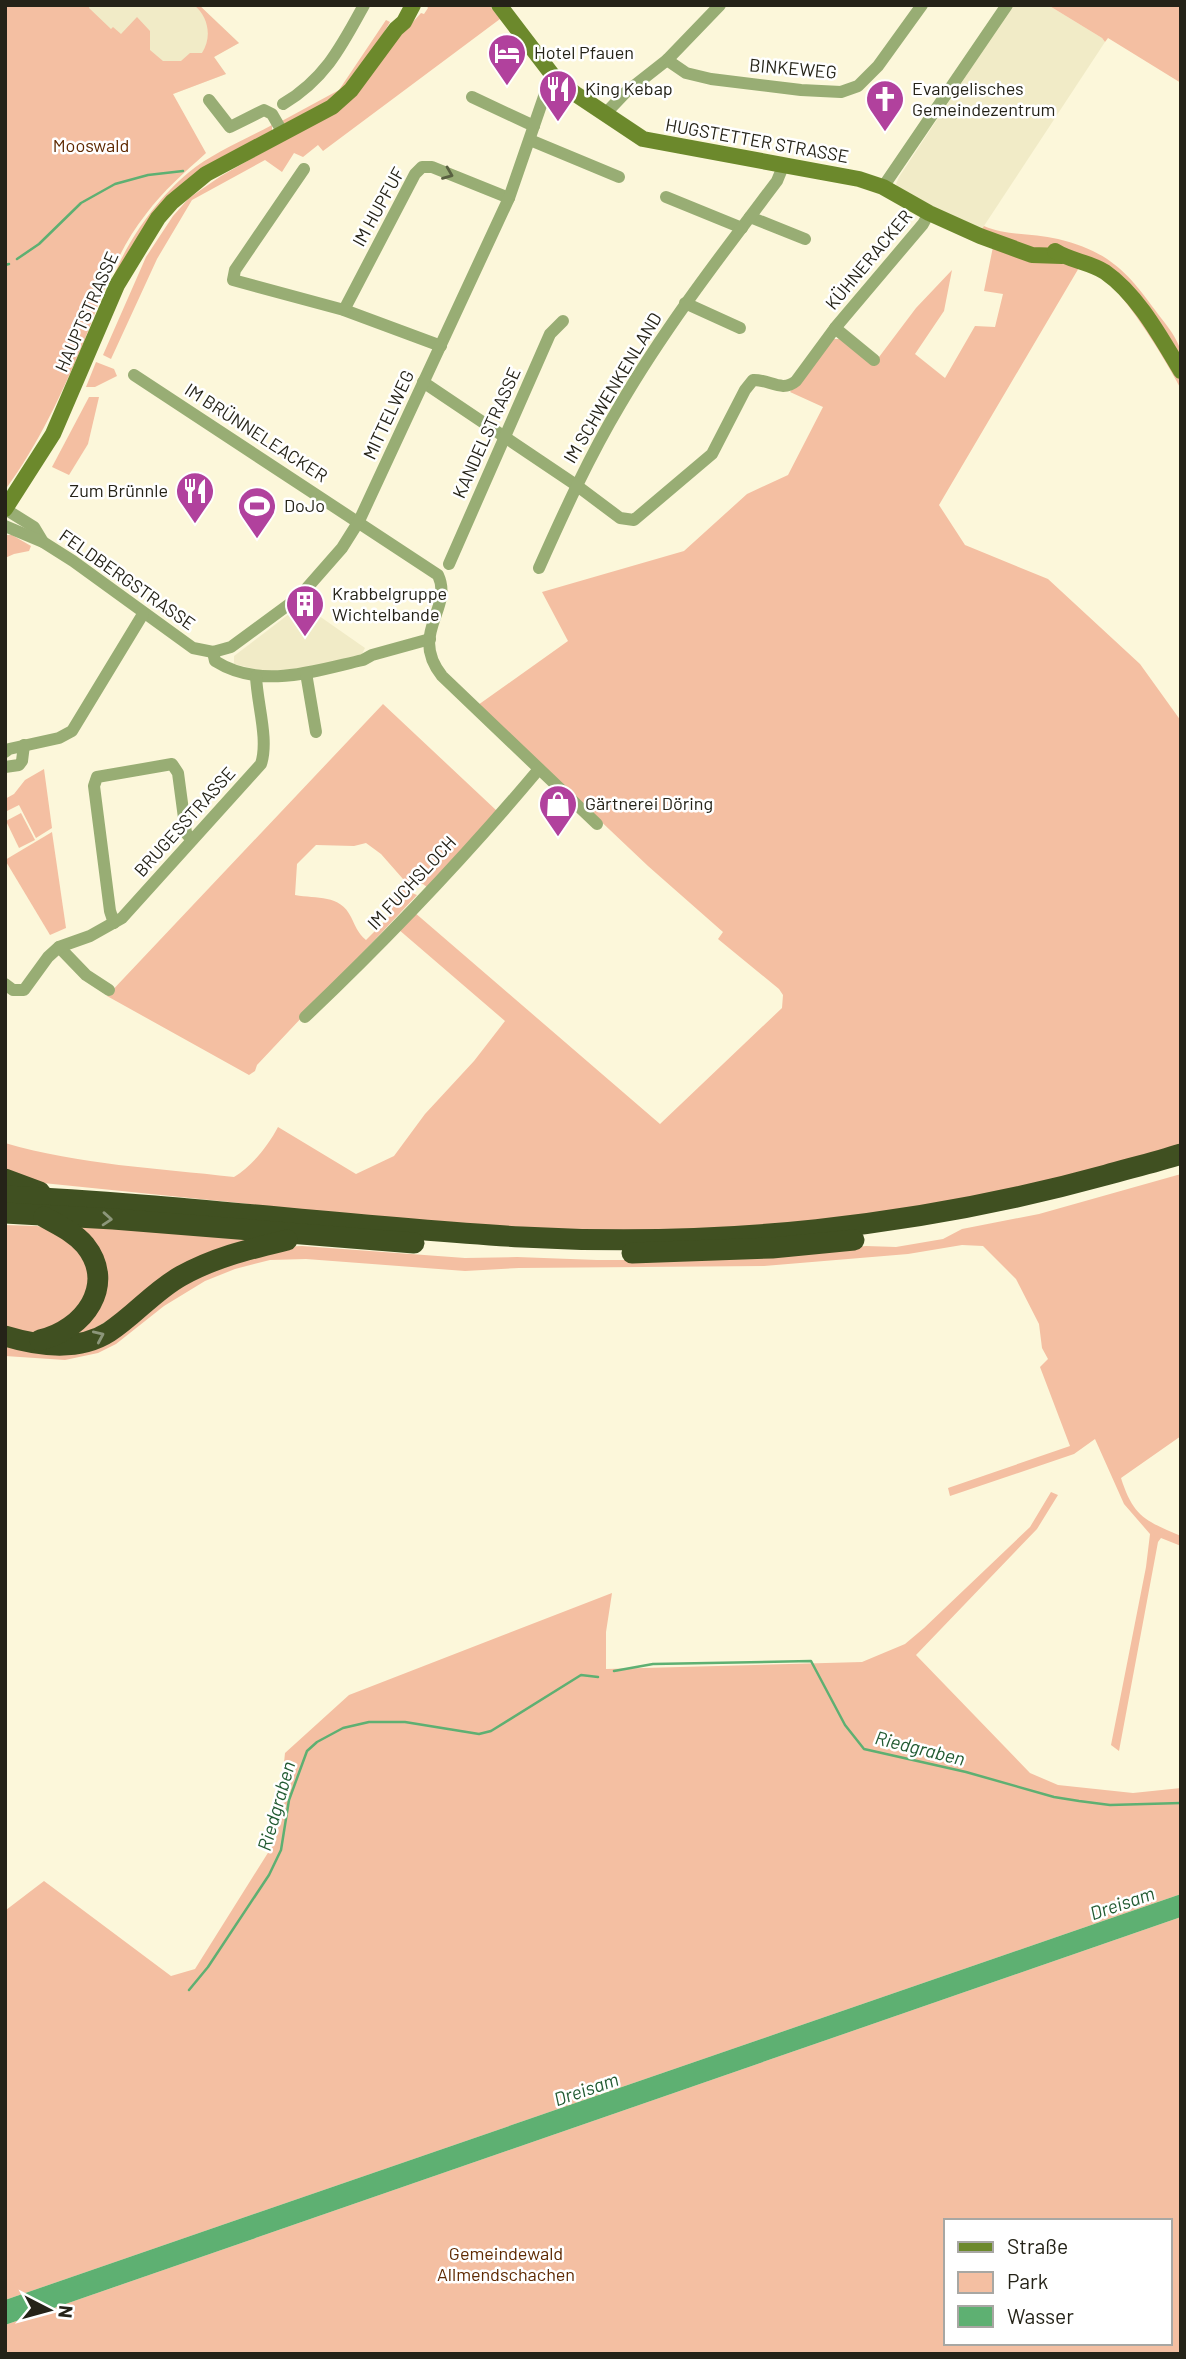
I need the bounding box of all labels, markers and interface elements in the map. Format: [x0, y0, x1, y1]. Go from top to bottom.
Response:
hotel icon: Hotel Pfauen [486, 32, 528, 87]
place label: Hotel Pfauen [534, 41, 634, 63]
street label: BINKEWEG [748, 53, 838, 83]
restaurant icon: King Kebap [537, 68, 579, 123]
place label: King Kebap [585, 77, 673, 99]
place label: Evangelisches Gemeindezentrum [912, 77, 1056, 120]
church icon: Evangelisches Gemeindezentrum [864, 78, 906, 133]
street label: HUGSTETTER STRASSE [664, 113, 851, 167]
park label: Mooswald [53, 134, 129, 156]
street label: IM HUPFUF [347, 163, 409, 250]
one-way arrow [441, 165, 453, 179]
street label: KÜHNERACKER [820, 205, 916, 314]
street label: HAUPTSTRASSE [50, 248, 122, 375]
street label: IM SCHWENKENLAND [558, 308, 666, 467]
street label: KANDELSTRASSE [447, 364, 525, 501]
street label: MITTELWEG [358, 366, 418, 463]
street label: IM BRÜNNELEACKER [181, 378, 332, 486]
restaurant icon: Zum Brünnle [174, 470, 216, 525]
place label: Zum Brünnle [69, 479, 168, 501]
sports icon: DoJo [236, 485, 278, 540]
place label: DoJo [284, 494, 325, 516]
street label: FELDBERGSTRASSE [55, 524, 200, 634]
place label: Krabbelgruppe Wichtelbande [332, 582, 447, 625]
building icon: Krabbelgruppe Wichtelbande [284, 583, 326, 638]
street label: BRUGESSTRASSE [129, 762, 239, 881]
shop icon: Gärtnerei Döring [537, 783, 579, 838]
place label: Gärtnerei Döring [585, 792, 713, 814]
street label: IM FUCHSLOCH [362, 831, 460, 934]
one-way arrow [102, 1211, 113, 1226]
one-way arrow [92, 1330, 104, 1344]
water label: Riedgraben [873, 1725, 968, 1770]
water label: Riedgraben [252, 1758, 299, 1853]
water label: Dreisam [1087, 1881, 1157, 1924]
water label: Dreisam [551, 2067, 621, 2110]
legend [944, 2219, 1172, 2345]
text: Straße [1007, 2233, 1068, 2258]
park label: Gemeindewald Allmendschachen [437, 2242, 575, 2285]
text: Park [1007, 2268, 1048, 2293]
north arrow [14, 2275, 84, 2345]
text: Wasser [1007, 2303, 1074, 2328]
text: N [54, 2304, 79, 2319]

